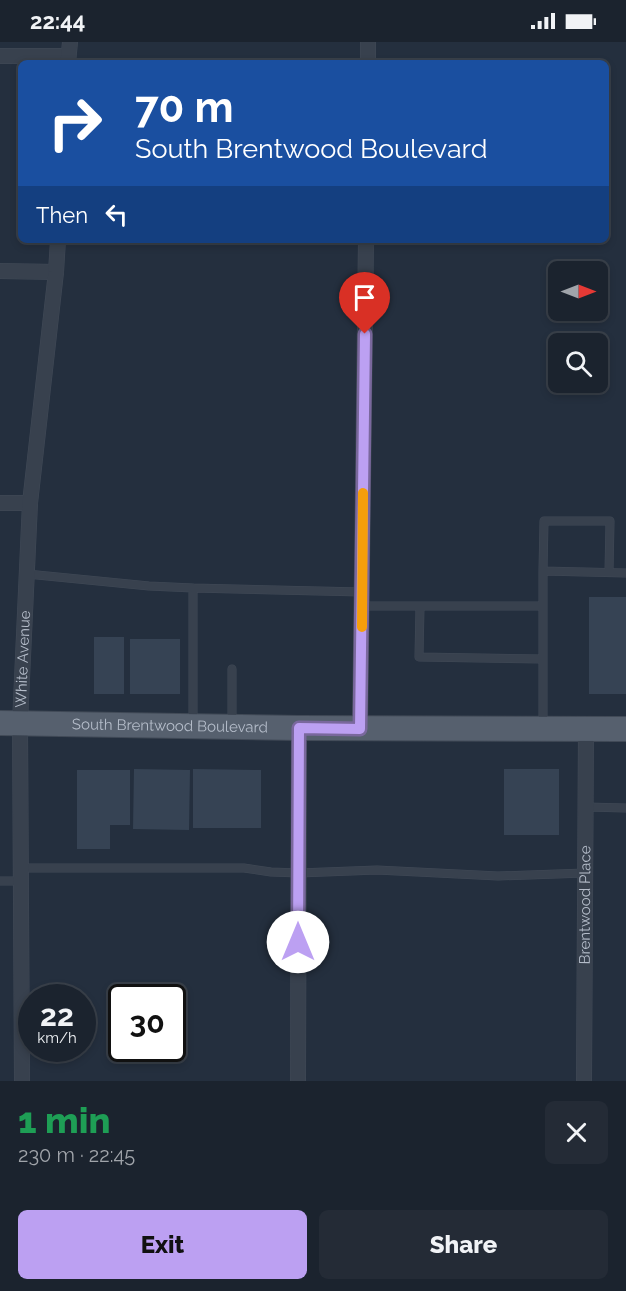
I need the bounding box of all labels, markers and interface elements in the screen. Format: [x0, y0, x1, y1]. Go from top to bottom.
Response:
text: 22:44 [30, 8, 85, 34]
text: 70 m [135, 83, 234, 132]
icon: right [36, 84, 114, 162]
text: South Brentwood Boulevard [135, 133, 488, 164]
icon: left [100, 198, 133, 231]
text: Then [36, 202, 88, 228]
north arrow [548, 261, 608, 321]
map controls [548, 261, 608, 393]
pin [339, 272, 390, 334]
icon: arrive [348, 281, 381, 314]
button: search [548, 333, 608, 393]
street label: White Avenue [12, 610, 34, 708]
street label: South Brentwood Boulevard [72, 715, 268, 736]
street label: Brentwood Place [576, 845, 594, 965]
position arrow [266, 910, 330, 974]
speed limit sign: 30 [108, 984, 186, 1062]
text: 22 [40, 998, 74, 1033]
text: km/h [37, 1029, 77, 1047]
text: 1 min [18, 1099, 110, 1141]
button: close [545, 1101, 608, 1164]
text: 230 m · 22:45 [18, 1143, 135, 1167]
button: Exit [18, 1210, 307, 1279]
button: Share [319, 1210, 608, 1279]

